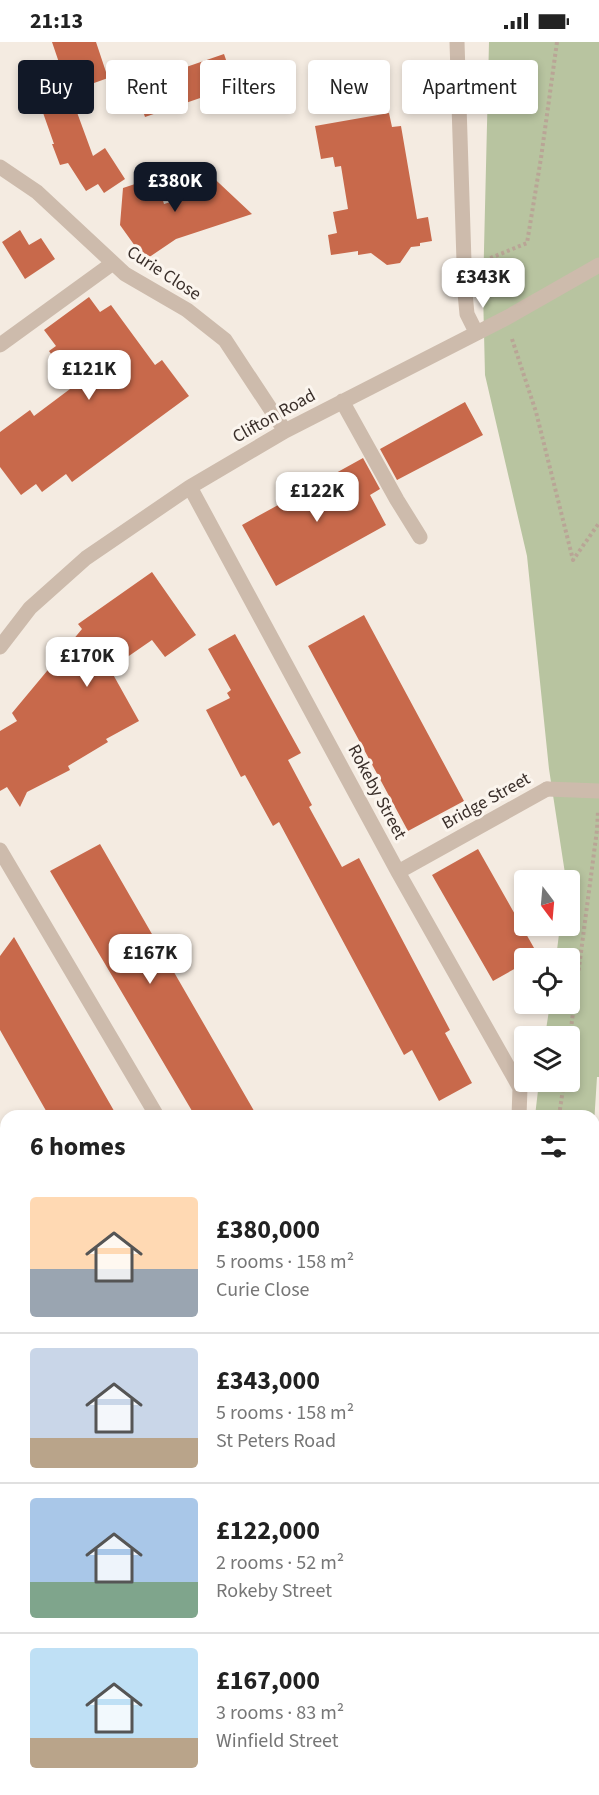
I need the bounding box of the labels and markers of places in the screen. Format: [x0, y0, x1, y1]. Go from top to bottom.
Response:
pin: £380K [133, 162, 217, 213]
pin: £343K [441, 258, 525, 309]
pin: £121K [47, 350, 131, 401]
pin: £122K [275, 472, 359, 523]
pin: £170K [45, 637, 129, 688]
pin: £167K [108, 934, 192, 985]

